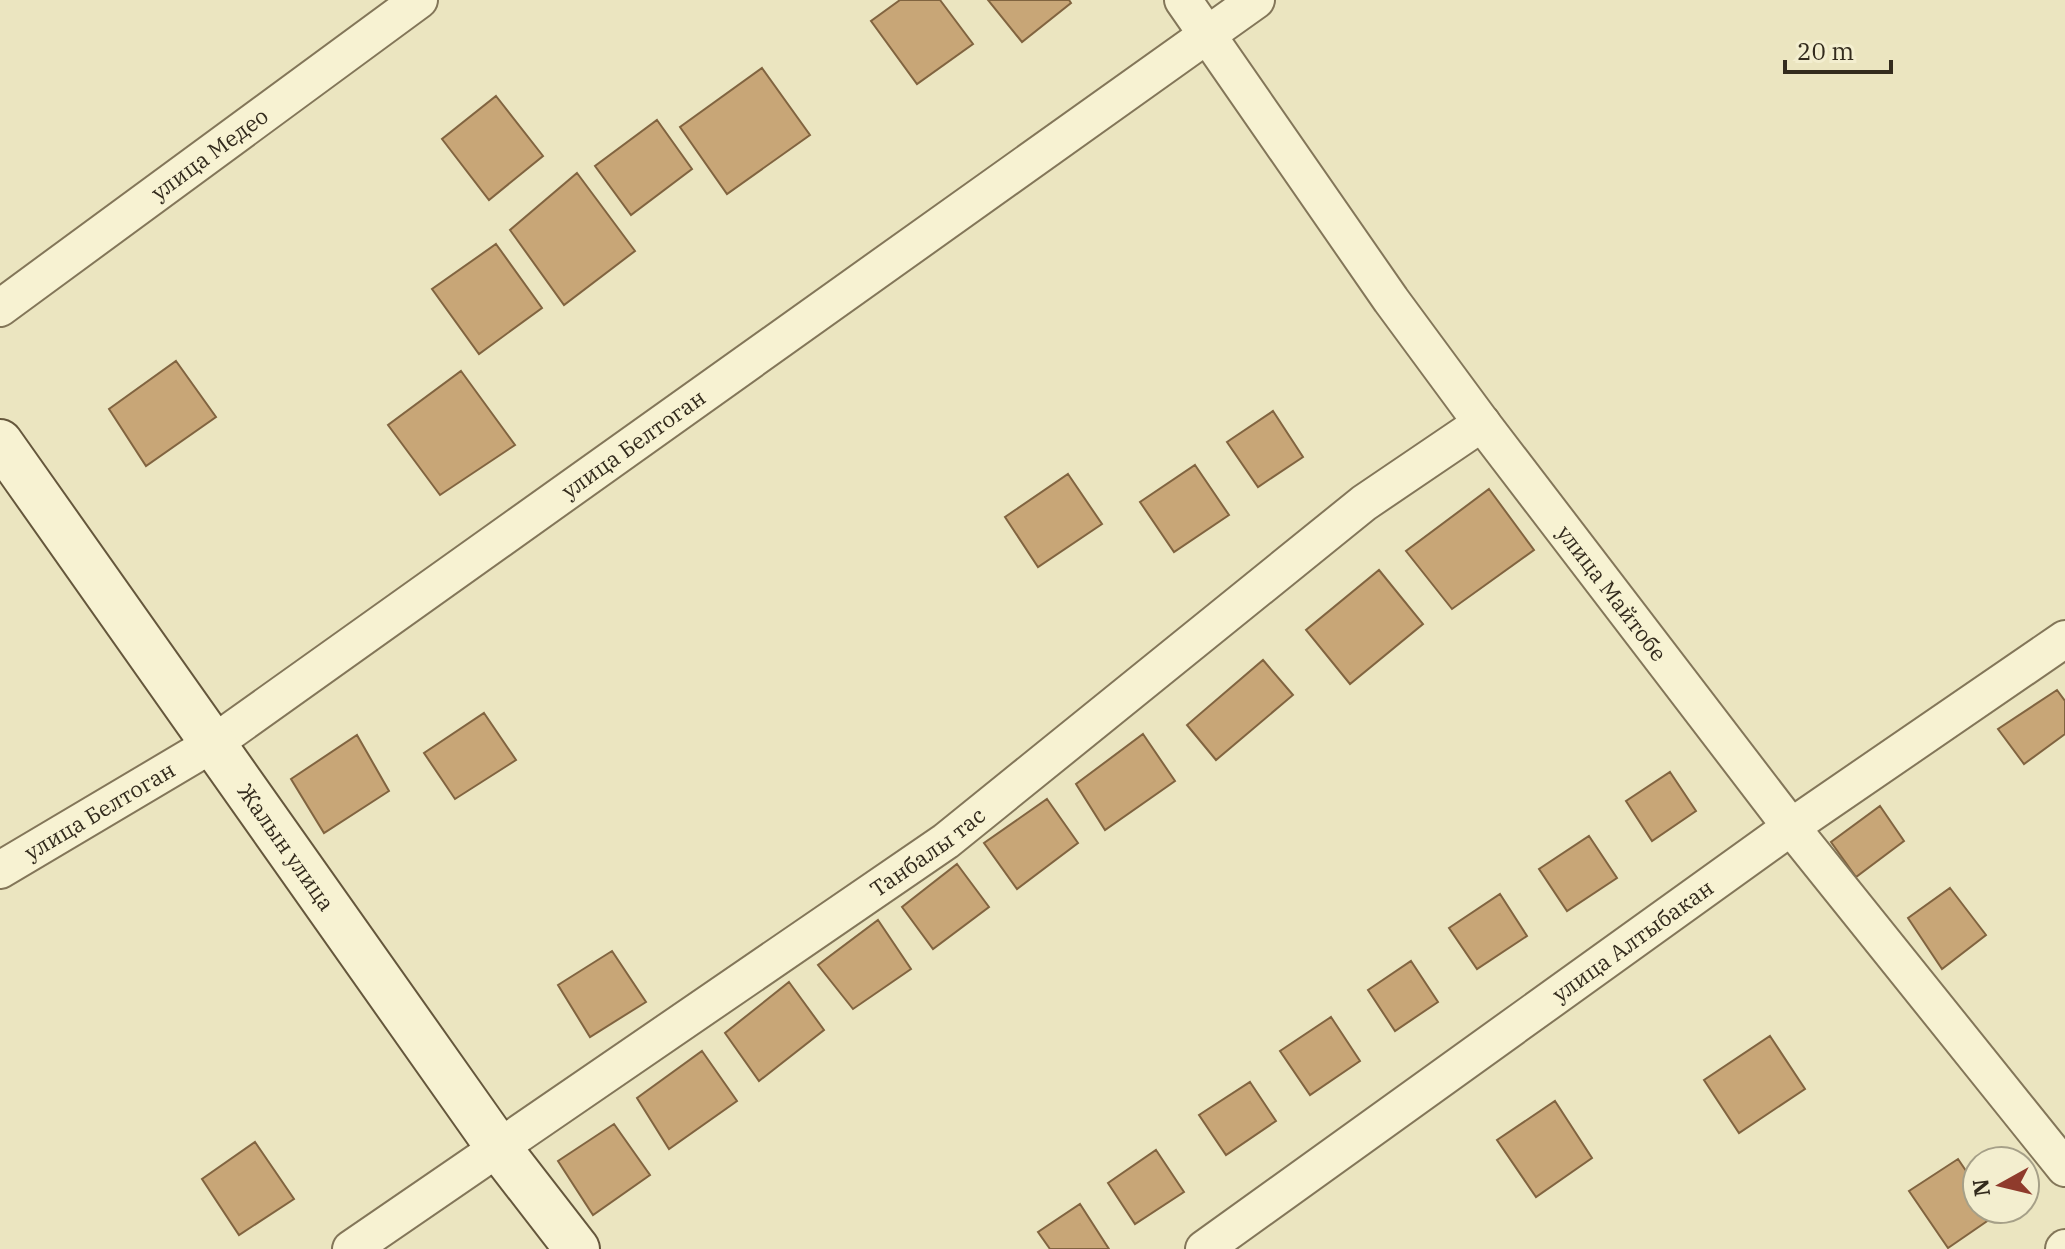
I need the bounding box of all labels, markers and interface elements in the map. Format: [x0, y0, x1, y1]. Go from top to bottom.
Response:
scale bar [1785, 24, 1891, 74]
text: 20 m [1797, 35, 1854, 67]
street label: улица Медео [145, 101, 274, 206]
street label: улица Белтоган [555, 382, 711, 505]
street label: улица Майтобе [1551, 519, 1674, 667]
street label: улица Белтоган [19, 754, 180, 866]
street label: Жалын улица [232, 777, 342, 916]
street label: Танбалы тас [864, 800, 991, 903]
street label: улица Алтыбакан [1546, 873, 1719, 1008]
north arrow [1961, 1145, 2041, 1225]
text: N [1965, 1177, 1996, 1198]

